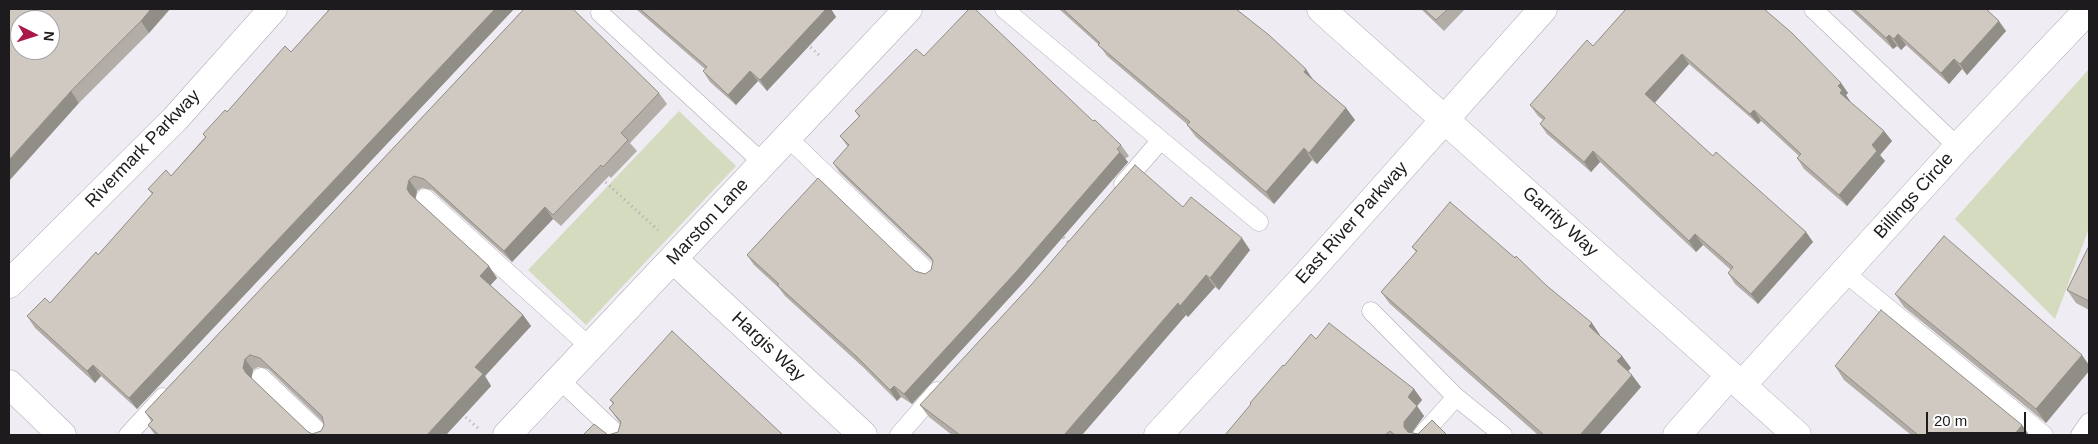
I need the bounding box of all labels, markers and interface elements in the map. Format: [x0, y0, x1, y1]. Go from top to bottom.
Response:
north arrow [10, 10, 60, 60]
text: N [41, 30, 57, 42]
street label: Rivermark Parkway [81, 85, 205, 213]
street label: Billings Circle [1870, 149, 1958, 243]
street label: East River Parkway [1291, 157, 1413, 289]
street label: Marston Lane [663, 174, 753, 270]
street label: Garrity Way [1518, 182, 1602, 262]
street label: Hargis Way [727, 308, 809, 386]
scale bar [1928, 402, 2028, 434]
text: 20 m [1934, 412, 1967, 429]

